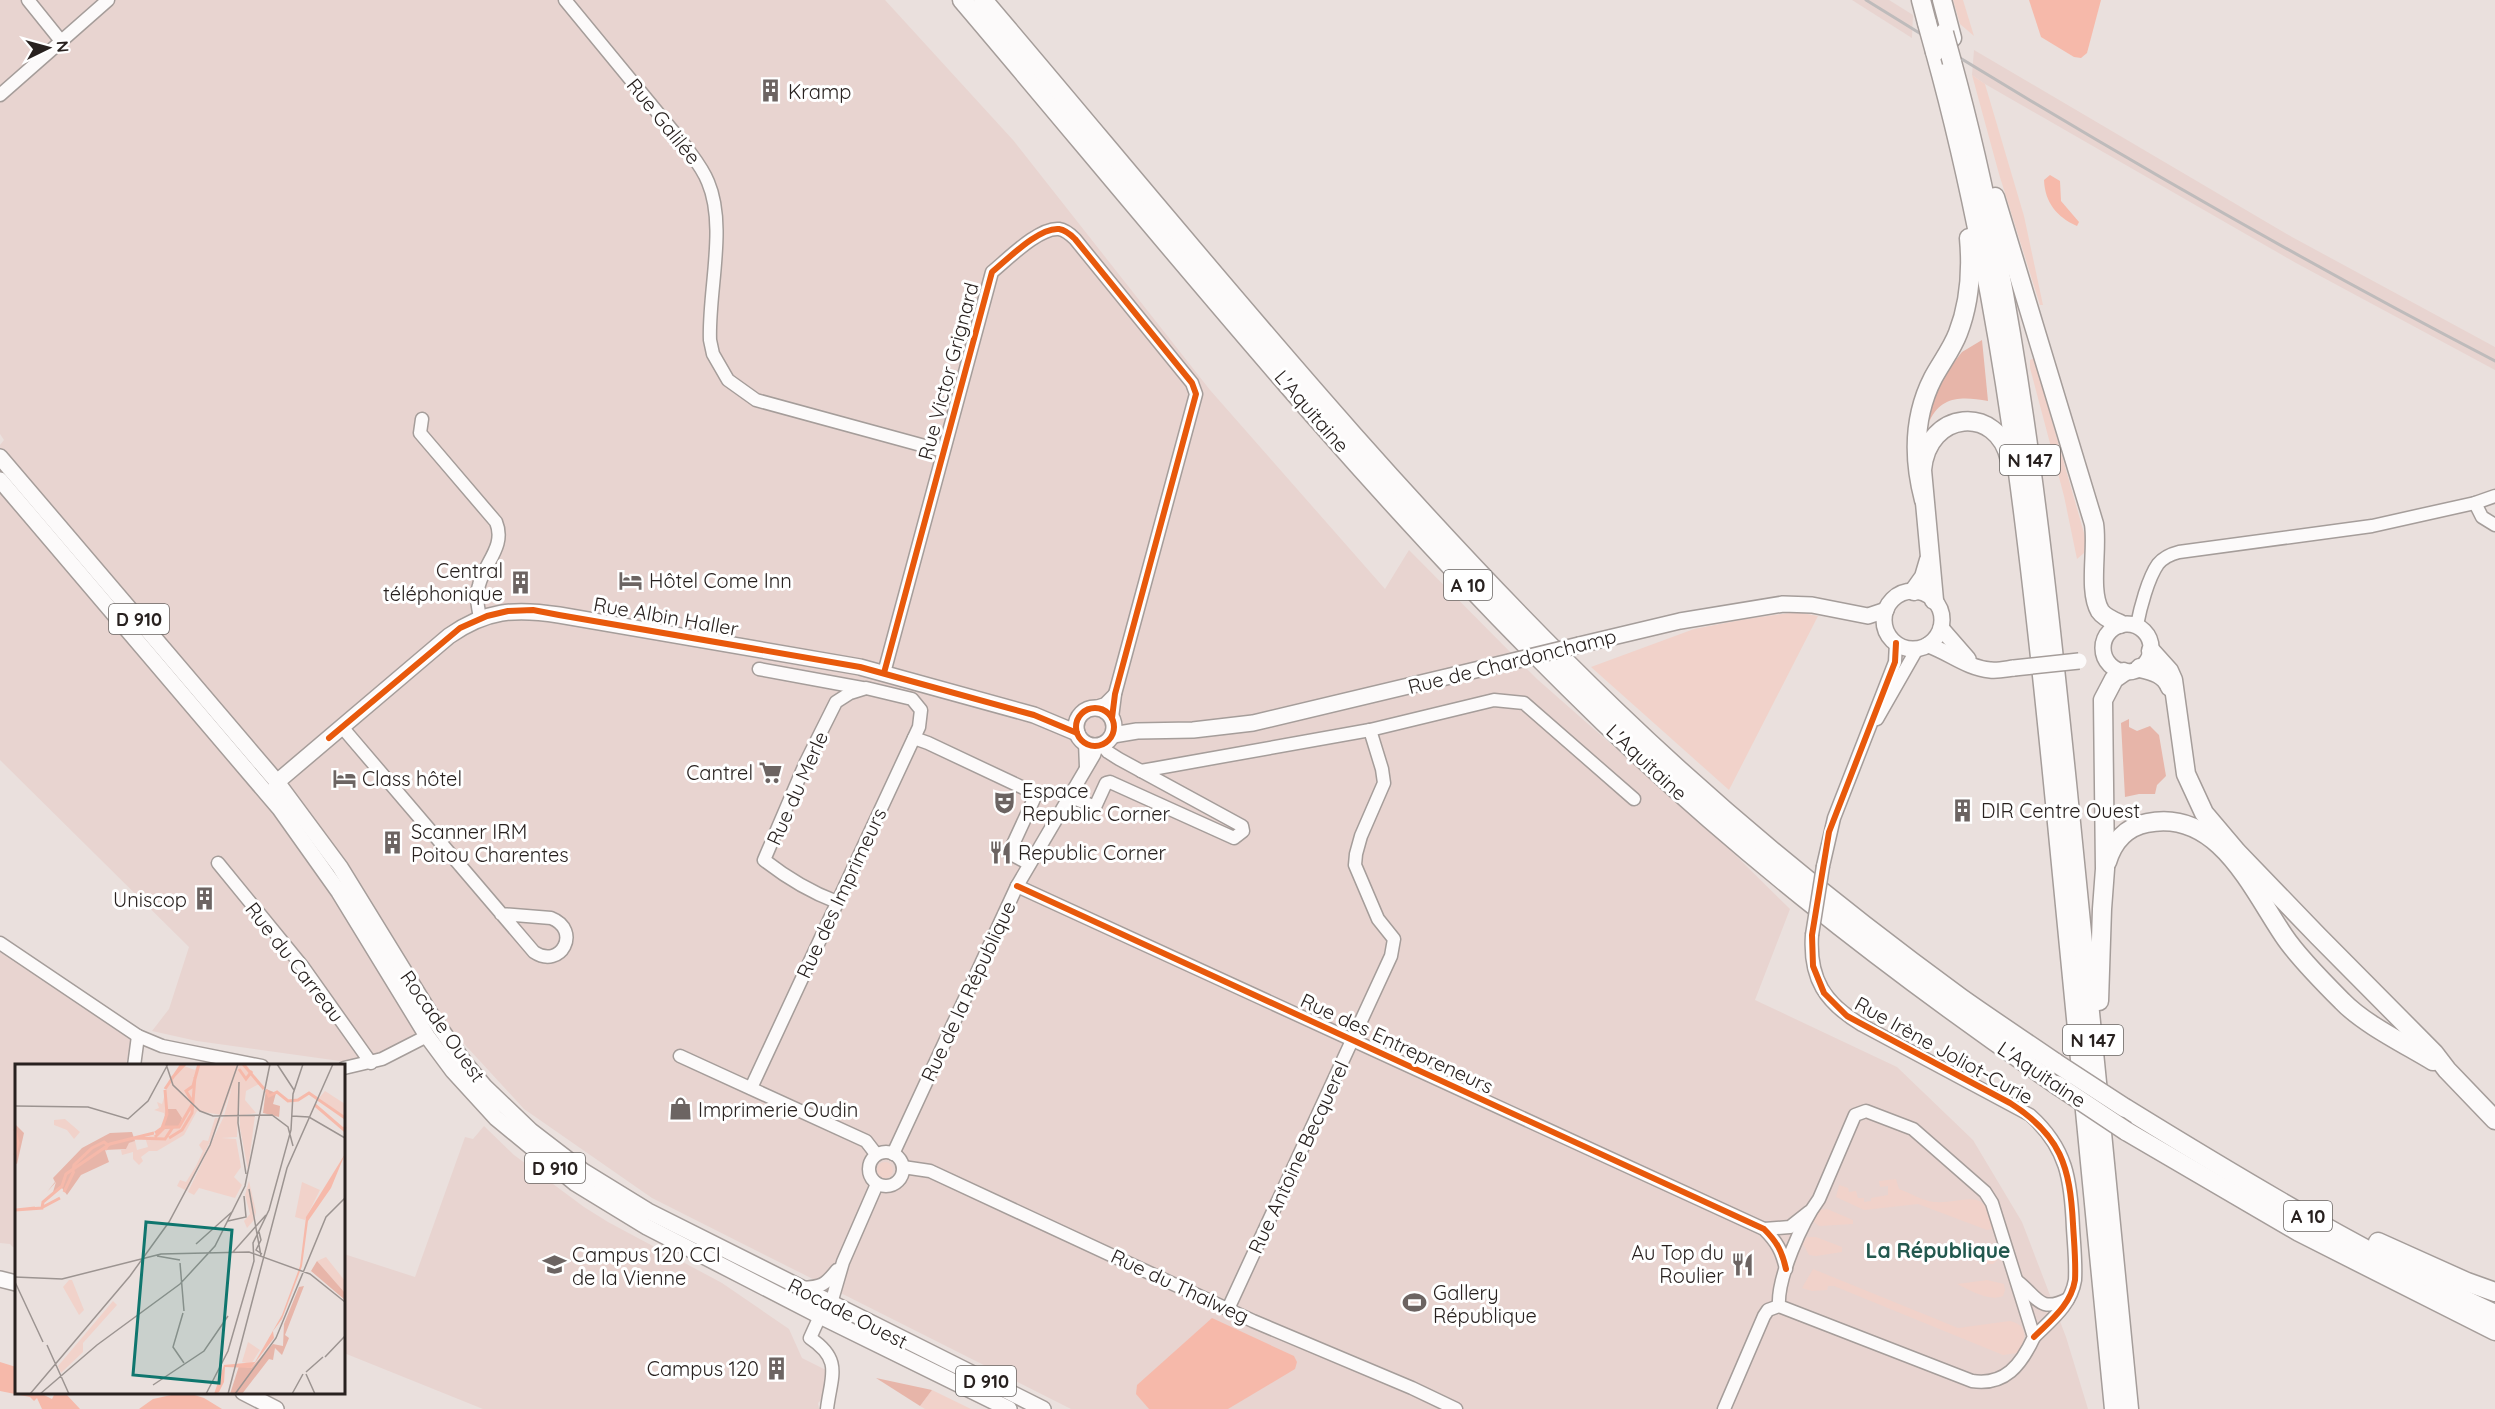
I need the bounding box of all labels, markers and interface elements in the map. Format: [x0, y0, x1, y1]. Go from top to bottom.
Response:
north arrow [18, 18, 78, 78]
text: N [52, 40, 73, 53]
street label: Rue Galilée [622, 73, 706, 169]
building icon: Kramp [757, 78, 783, 104]
place label: Kramp [788, 79, 851, 104]
street label: Rue Victor Grignard [912, 280, 984, 462]
street label: L'Aquitaine [1269, 365, 1355, 457]
road number: N 147 [2000, 445, 2060, 475]
place label: Central téléphonique [383, 558, 503, 606]
hotel icon: Hôtel Come Inn [618, 567, 644, 593]
place label: Hôtel Come Inn [649, 568, 792, 593]
building icon: Central téléphonique [508, 569, 534, 595]
road number: A 10 [1444, 570, 1492, 600]
street label: Rue Albin Haller [592, 591, 741, 641]
road number: D 910 [109, 604, 169, 634]
street label: Rue de Chardonchamp [1405, 623, 1619, 699]
street label: L'Aquitaine [1601, 718, 1693, 806]
street label: Rue du Merle [761, 727, 833, 849]
supermarket icon: Cantrel [758, 759, 784, 785]
place label: Cantrel [686, 760, 753, 785]
hotel icon: Class hôtel [331, 765, 357, 791]
place label: Class hôtel [362, 766, 462, 791]
place label: Espace Republic Corner [1022, 778, 1171, 826]
theatre icon: Espace Republic Corner [991, 789, 1017, 815]
building icon: DIR Centre Ouest [1950, 797, 1976, 823]
place label: DIR Centre Ouest [1981, 798, 2140, 823]
street label: Rue des Imprimeurs [791, 804, 891, 982]
place label: Scanner IRM Poitou Charentes [411, 819, 569, 867]
building icon: Scanner IRM Poitou Charentes [380, 829, 406, 855]
restaurant icon: Republic Corner [987, 839, 1013, 865]
place label: Republic Corner [1018, 840, 1167, 865]
building icon: Uniscop [192, 886, 218, 912]
place label: Uniscop [113, 887, 187, 912]
street label: Rue du Carreau [240, 897, 350, 1027]
street label: Rue de la République [915, 897, 1021, 1085]
street label: Rocade Ouest [395, 965, 491, 1087]
street label: Rue des Entrepreneurs [1297, 987, 1497, 1099]
street label: Rue Irène Joliot-Curie [1850, 991, 2038, 1109]
road number: N 147 [2063, 1025, 2123, 1055]
street label: L'Aquitaine [1993, 1035, 2091, 1113]
street label: Rue Antoine Becquerel [1242, 1057, 1354, 1257]
inset map [15, 1064, 345, 1394]
shop icon: Imprimerie Oudin [667, 1096, 693, 1122]
place label: Imprimerie Oudin [698, 1097, 858, 1122]
road number: D 910 [525, 1153, 585, 1183]
road number: A 10 [2284, 1201, 2332, 1231]
district label: La République [1866, 1237, 2010, 1263]
place label: Au Top du Roulier [1631, 1240, 1724, 1288]
place label: Campus 120 CCI de la Vienne [572, 1242, 721, 1290]
street label: Rue du Thalweg [1107, 1243, 1253, 1329]
restaurant icon: Au Top du Roulier [1729, 1251, 1755, 1277]
school or university icon: Campus 120 CCI de la Vienne [541, 1252, 567, 1278]
street label: Rocade Ouest [784, 1272, 912, 1354]
place label: Gallery République [1433, 1280, 1537, 1328]
sports icon: Gallery République [1402, 1290, 1428, 1316]
building icon: Campus 120 [764, 1355, 790, 1381]
place label: Campus 120 [647, 1356, 759, 1381]
road number: D 910 [956, 1366, 1016, 1396]

